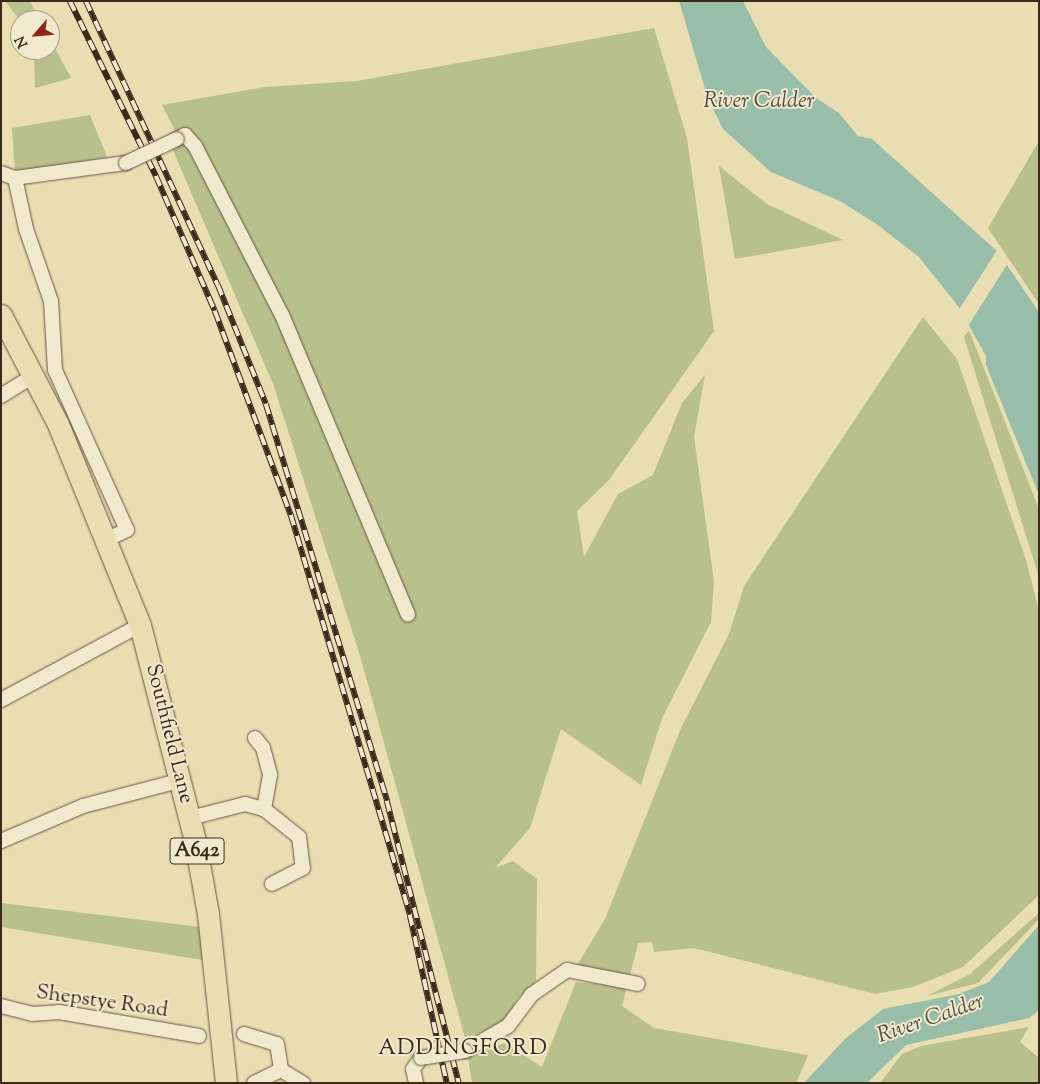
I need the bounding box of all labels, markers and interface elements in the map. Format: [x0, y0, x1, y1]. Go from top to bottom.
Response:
north arrow [10, 10, 60, 60]
text: N [11, 32, 34, 51]
water label: River Calder [703, 90, 815, 116]
street label: Southfield Lane [139, 662, 199, 806]
road number: A642 [170, 834, 224, 868]
street label: Shepstye Road [34, 980, 170, 1024]
water label: River Calder [874, 989, 988, 1051]
district label: ADDINGFORD [377, 1037, 549, 1063]

